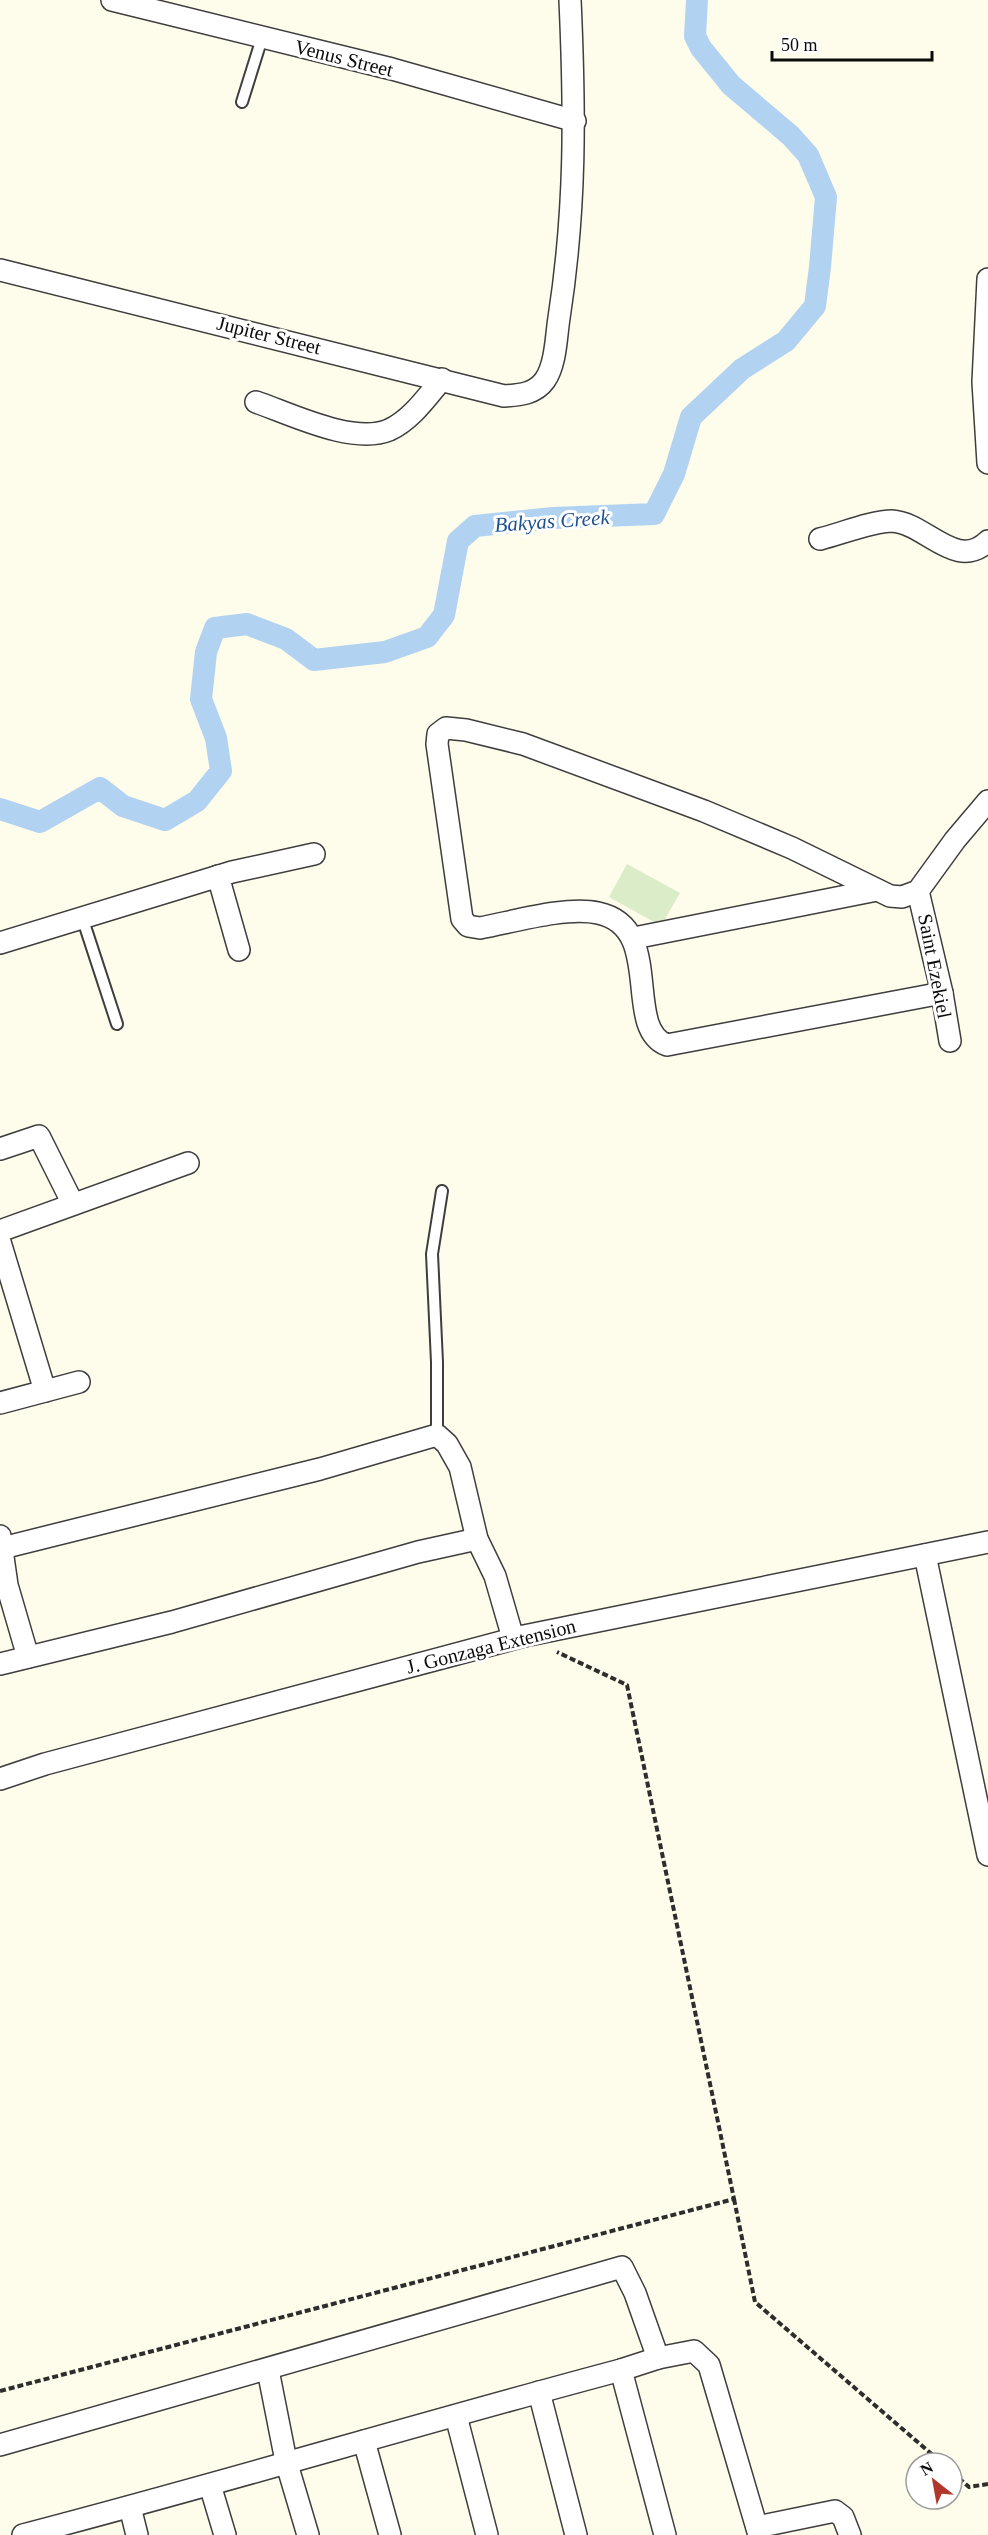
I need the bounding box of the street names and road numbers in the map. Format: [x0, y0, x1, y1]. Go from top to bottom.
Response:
street label: Venus Street [293, 35, 396, 81]
street label: Jupiter Street [215, 311, 324, 360]
street label: Saint Ezekiel [914, 912, 956, 1021]
street label: J. Gonzaga Extension [404, 1614, 578, 1679]

